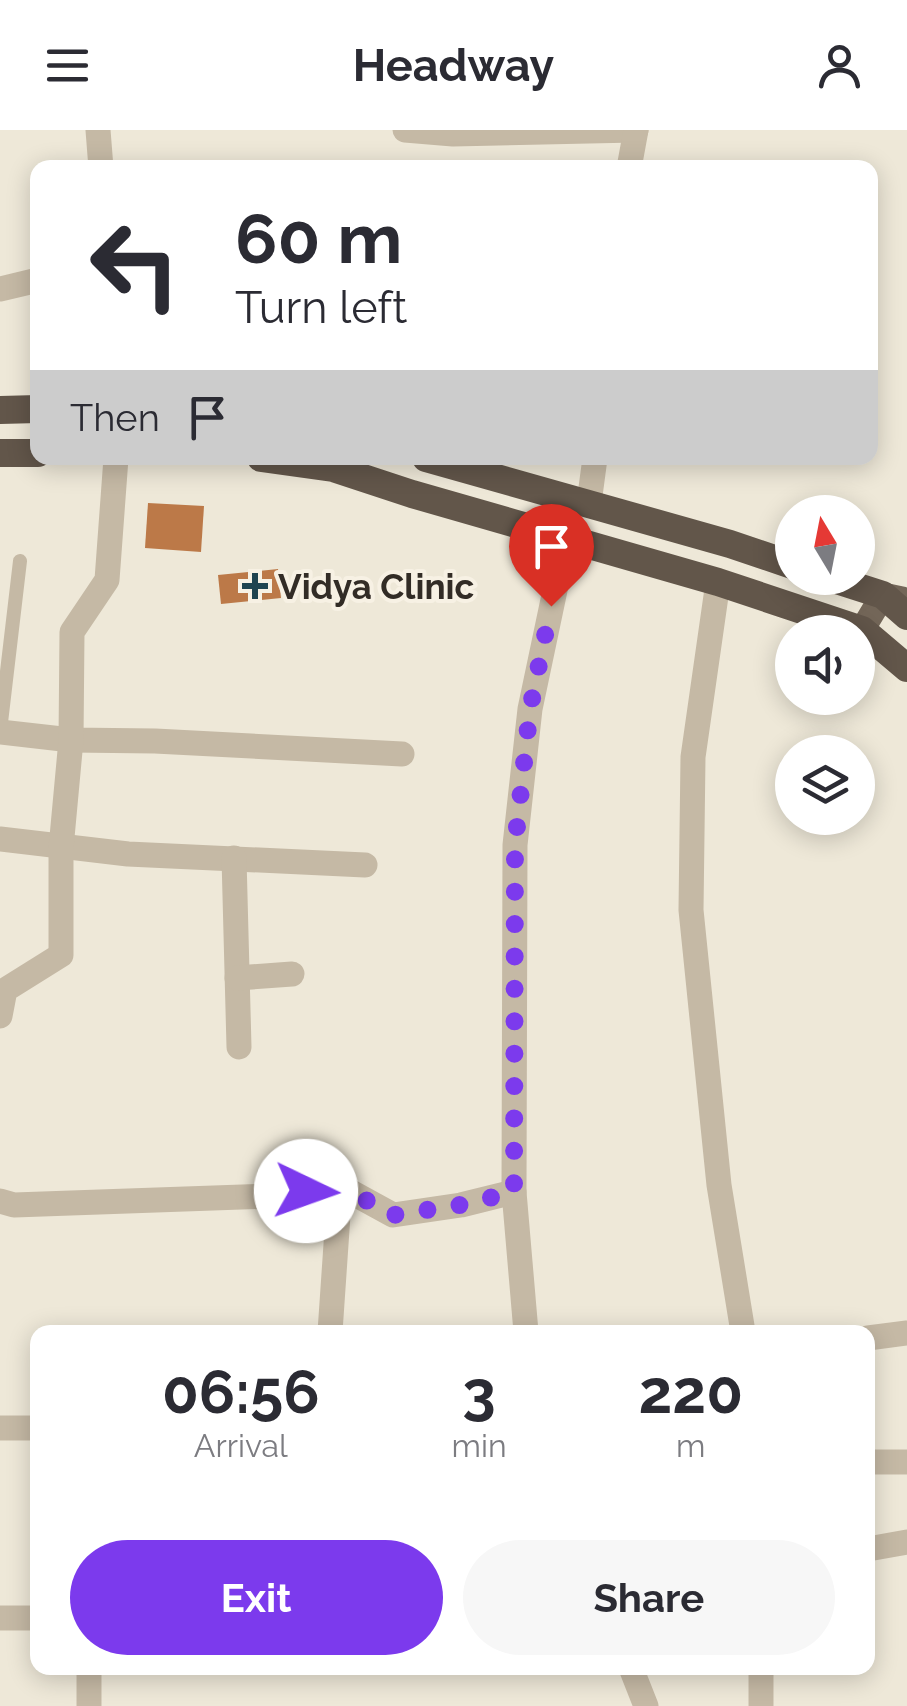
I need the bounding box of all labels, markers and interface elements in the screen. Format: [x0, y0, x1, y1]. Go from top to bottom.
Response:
icon: menu [40, 38, 95, 93]
icon: person [812, 38, 867, 93]
text: Headway [353, 39, 554, 92]
text: 60 m [235, 197, 402, 279]
icon: left [70, 200, 200, 330]
text: Turn left [235, 281, 407, 334]
icon: arrive [180, 390, 235, 445]
text: Then [70, 395, 160, 440]
north arrow [775, 495, 875, 595]
map controls [775, 495, 875, 835]
pin [509, 504, 594, 607]
icon: arrive [524, 519, 579, 574]
place label: Vidya Clinic [278, 566, 474, 607]
marker: Vidya Clinic [242, 573, 268, 599]
button: sound [775, 615, 875, 715]
button: layers [775, 735, 875, 835]
position arrow [254, 1139, 358, 1243]
text: 06:56 [162, 1357, 320, 1427]
text: 3 [462, 1357, 496, 1427]
text: 220 [639, 1357, 743, 1427]
text: Arrival [194, 1427, 288, 1464]
text: min [452, 1427, 507, 1464]
text: m [676, 1427, 705, 1464]
button: Exit [70, 1540, 443, 1655]
button: Share [463, 1540, 835, 1655]

